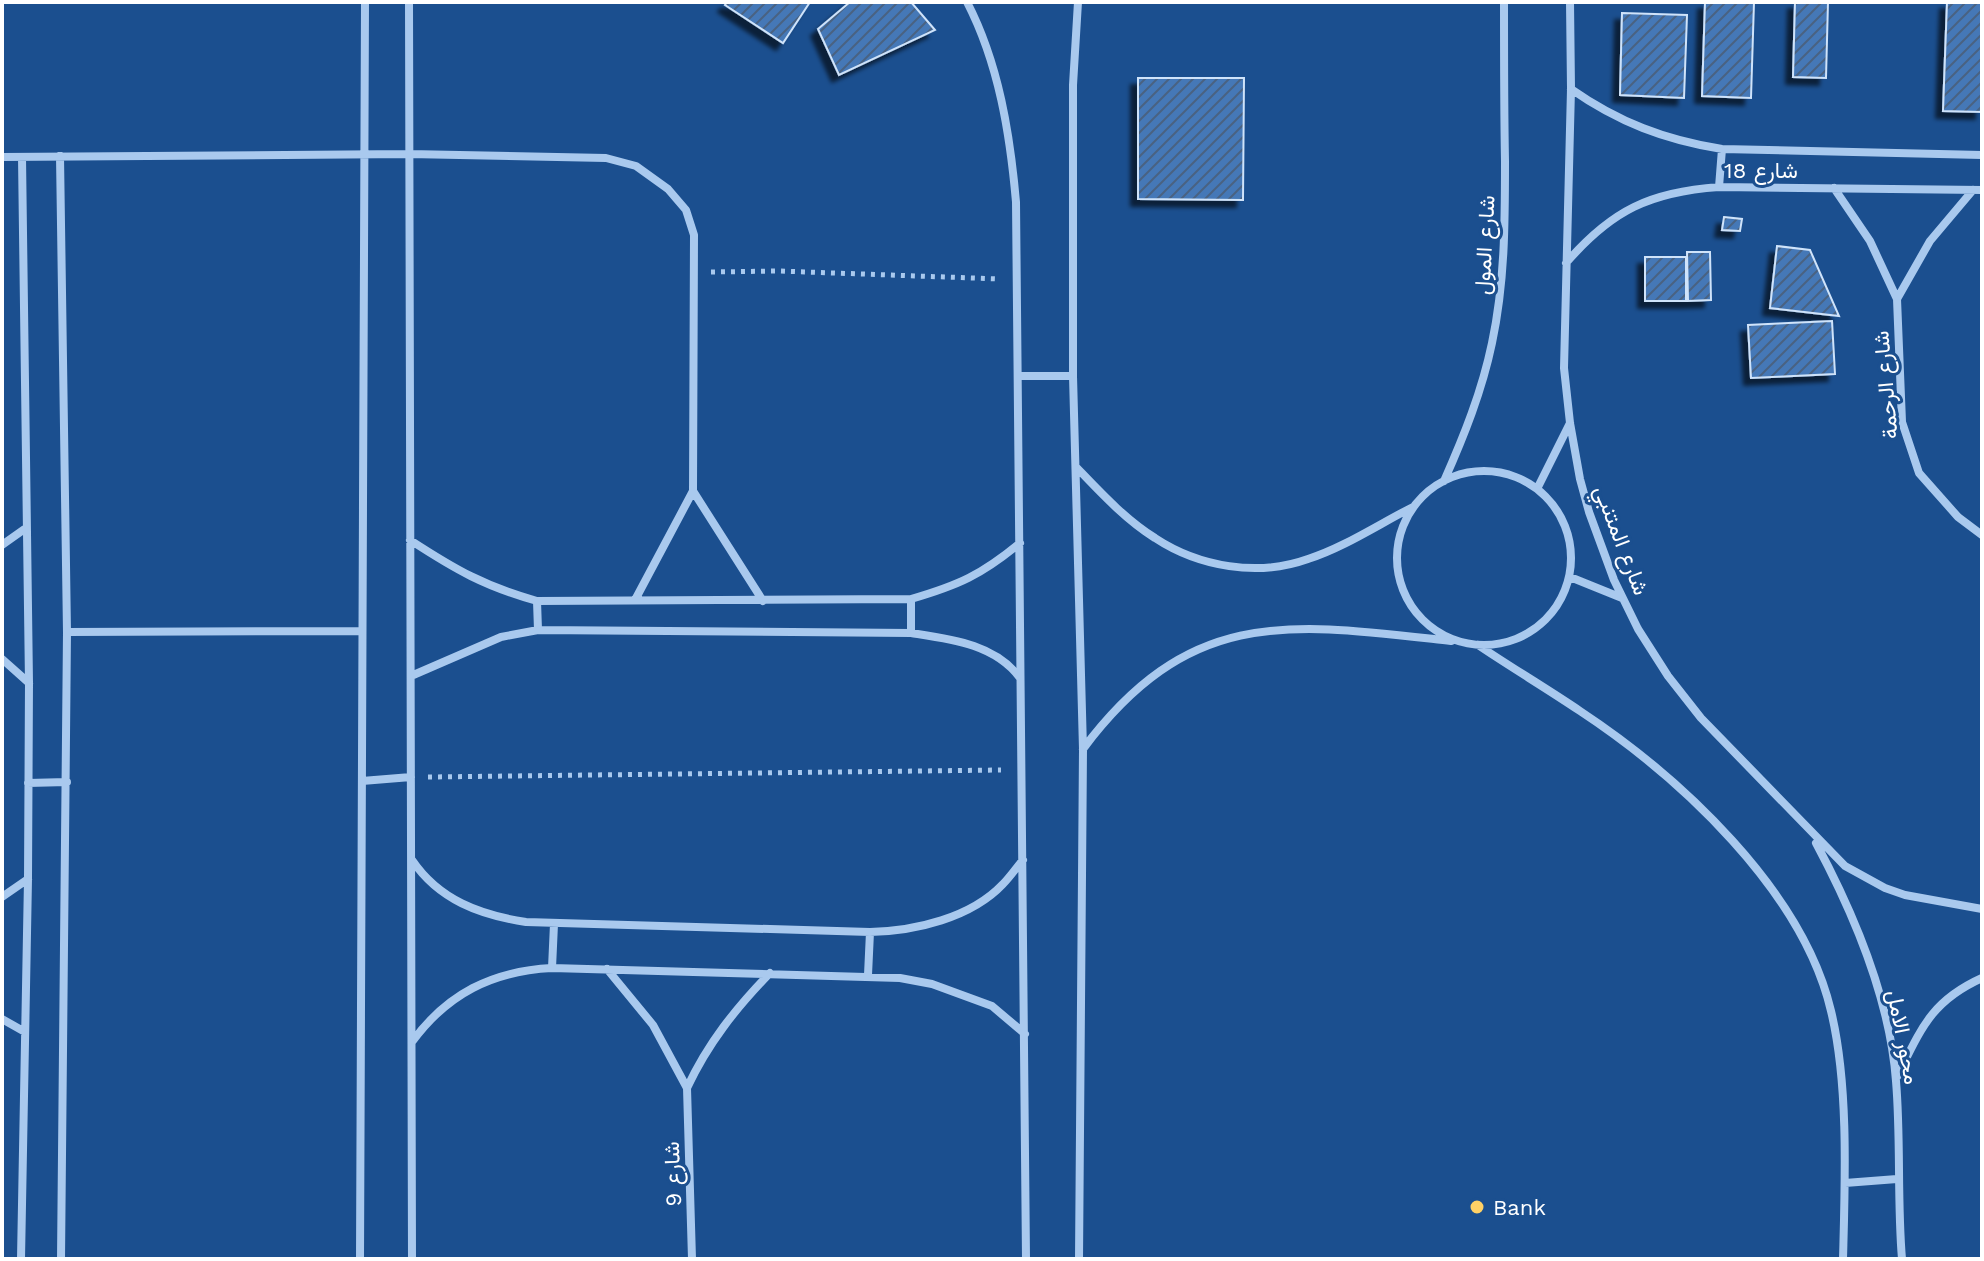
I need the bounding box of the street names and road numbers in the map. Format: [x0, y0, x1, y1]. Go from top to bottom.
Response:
street label: شارع 18 [1724, 158, 1798, 185]
street label: شارع المول [1469, 195, 1502, 296]
street label: شارع الرحمة [1868, 330, 1905, 440]
street label: شارع المتنبي [1584, 482, 1654, 601]
street label: محور الامل [1881, 988, 1925, 1087]
street label: شارع 9 [659, 1141, 688, 1207]

